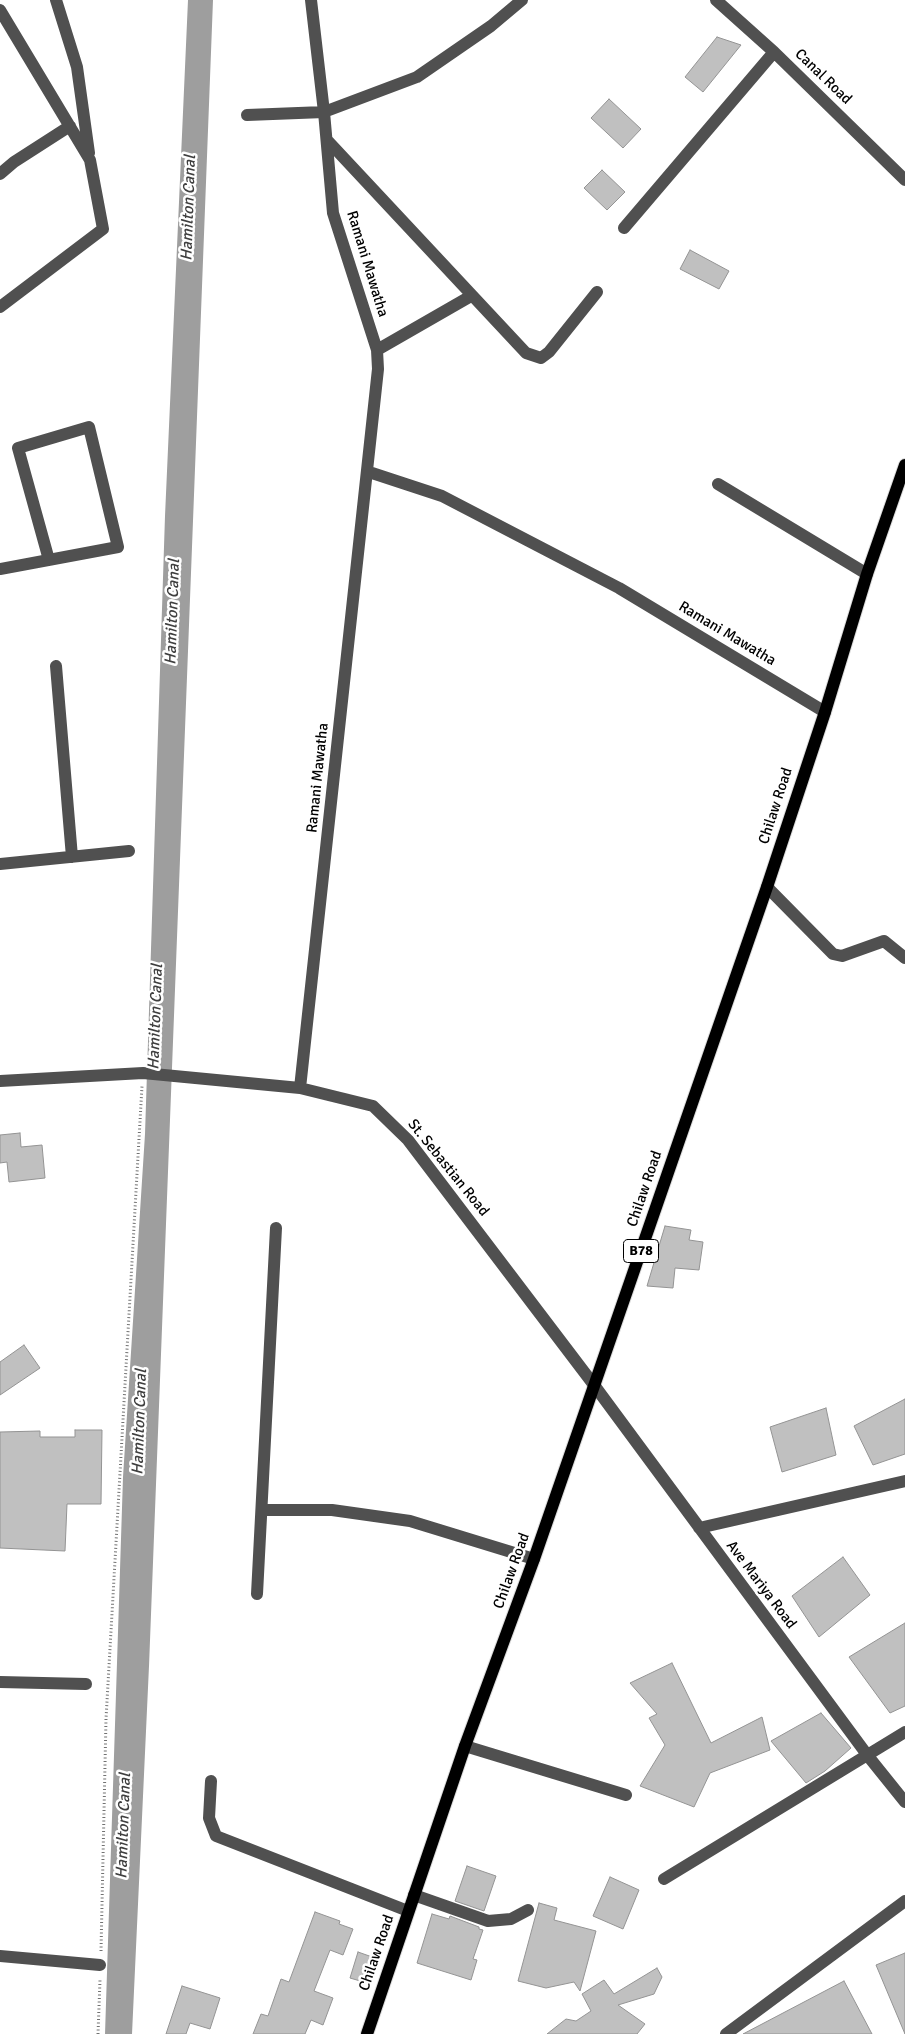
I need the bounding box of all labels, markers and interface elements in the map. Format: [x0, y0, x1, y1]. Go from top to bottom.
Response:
street label: Canal Road [791, 45, 855, 109]
water label: Hamilton Canal [178, 155, 200, 261]
street label: Ramani Mawatha [342, 209, 392, 319]
water label: Hamilton Canal [162, 559, 184, 665]
street label: Ramani Mawatha [675, 598, 779, 670]
street label: Ramani Mawatha [303, 722, 333, 834]
street label: Chilaw Road [755, 765, 797, 847]
water label: Hamilton Canal [145, 964, 167, 1070]
street label: St. Sebastian Road [403, 1116, 493, 1220]
street label: Chilaw Road [624, 1149, 666, 1229]
road number: B78 [624, 1240, 658, 1262]
water label: Hamilton Canal [129, 1369, 151, 1475]
street label: Chilaw Road [490, 1531, 534, 1611]
street label: Ave Mariya Road [722, 1537, 800, 1633]
water label: Hamilton Canal [113, 1773, 135, 1879]
street label: Chilaw Road [356, 1913, 398, 1993]

